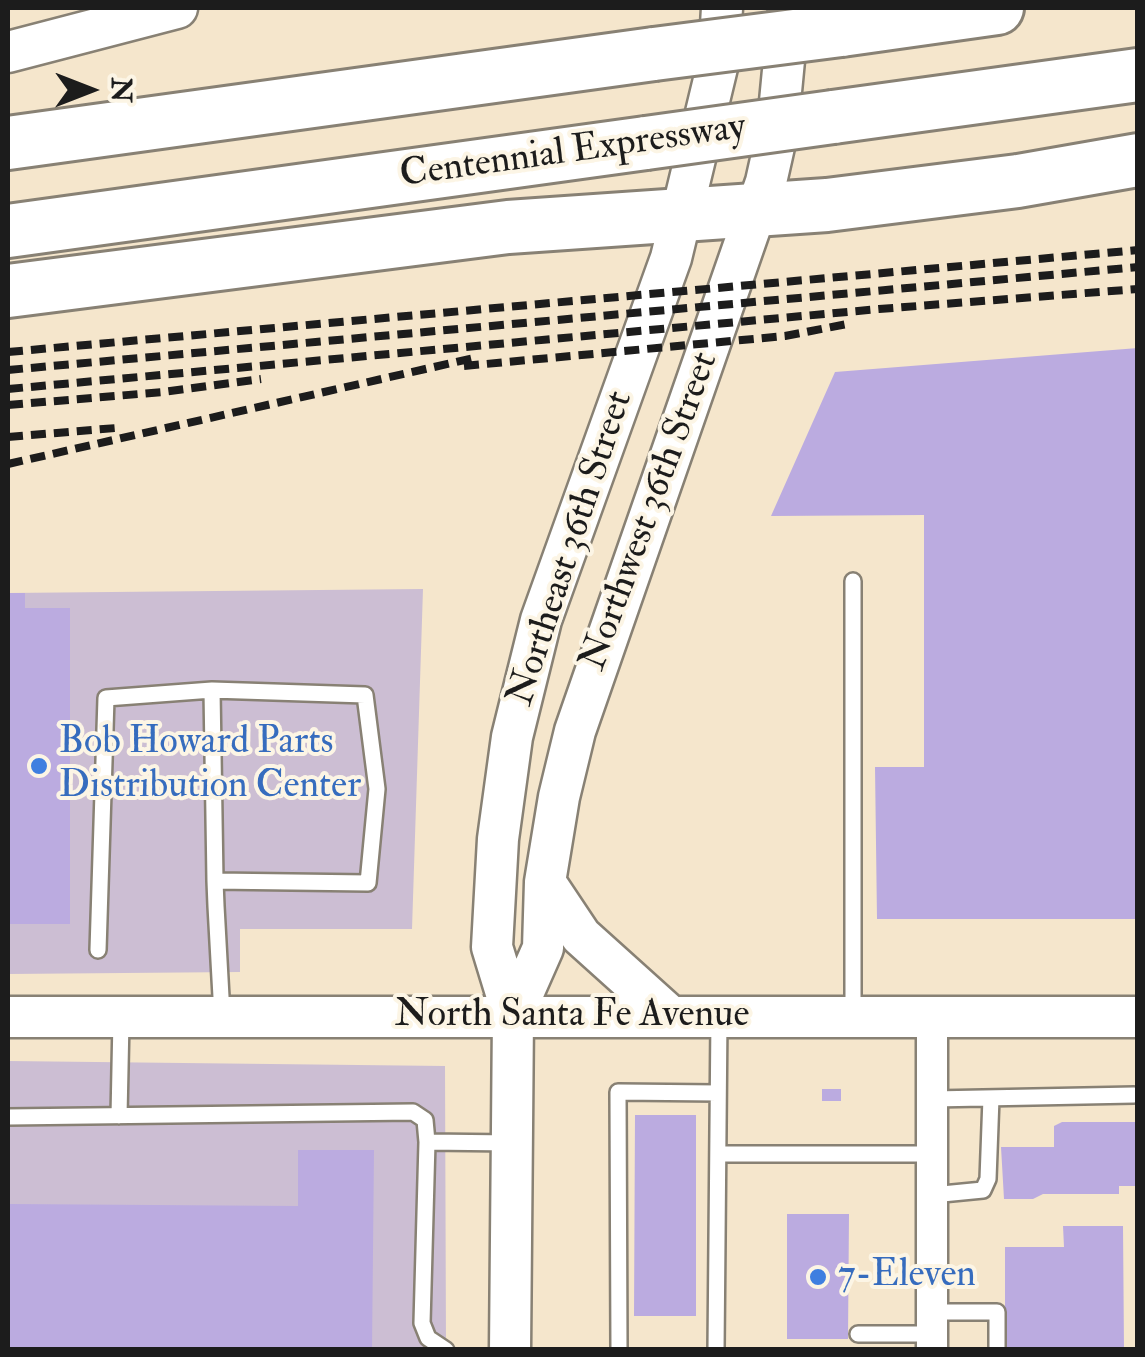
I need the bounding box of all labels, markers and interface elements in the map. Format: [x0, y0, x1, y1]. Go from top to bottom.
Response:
north arrow [40, 40, 140, 140]
text: N [103, 77, 138, 103]
street label: Centennial Expressway [397, 106, 749, 200]
street label: Northwest 36th Street [572, 347, 730, 677]
street label: Northeast 36th Street [500, 386, 644, 712]
place label: Bob Howard Parts Distribution Center [59, 721, 361, 811]
marker: Bob Howard Parts Distribution Center [28, 755, 50, 777]
street label: North Santa Fe Avenue [395, 994, 749, 1040]
place label: 7-Eleven [838, 1254, 976, 1300]
marker: 7-Eleven [807, 1266, 829, 1288]

